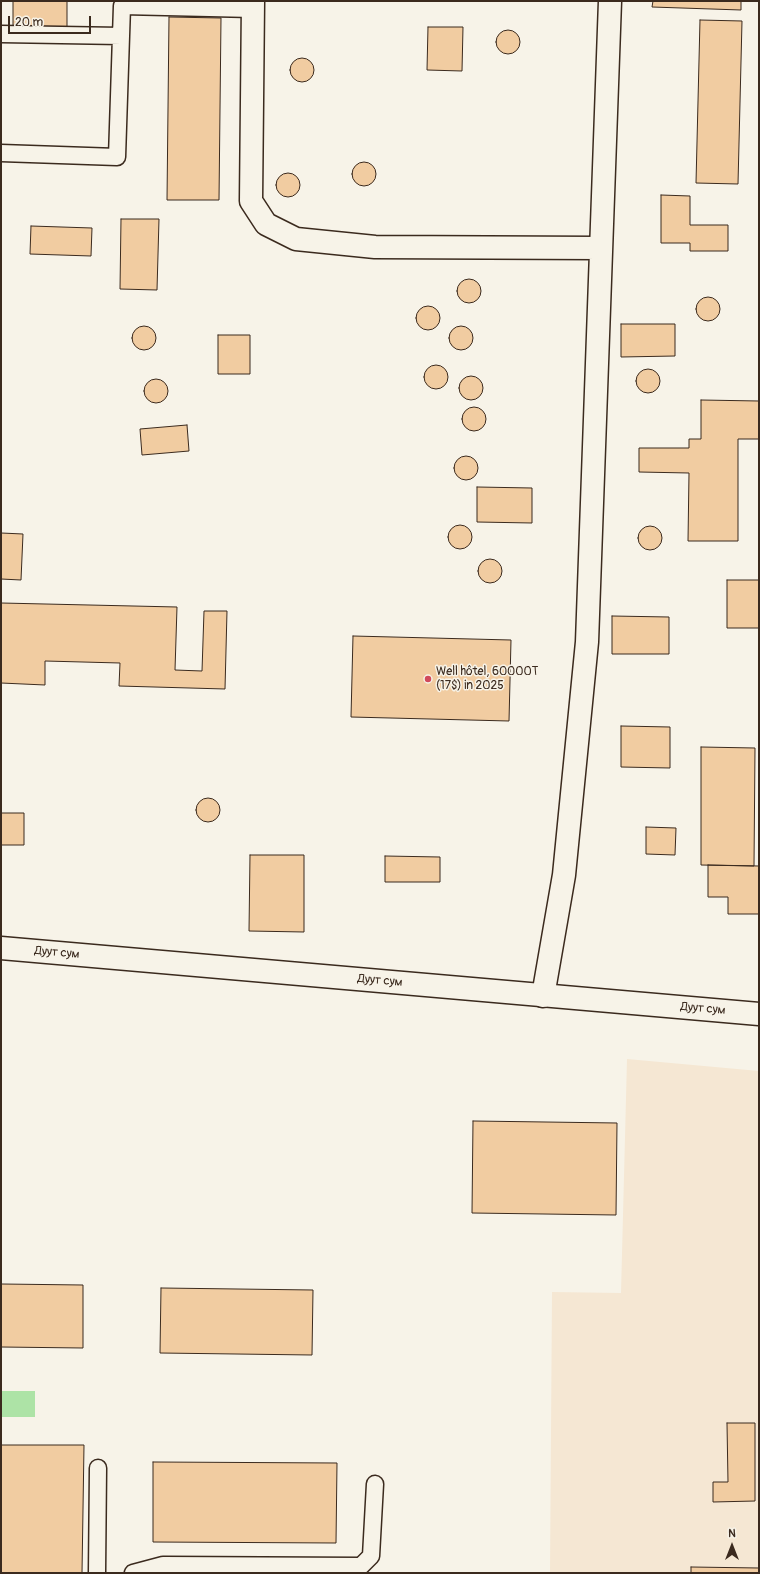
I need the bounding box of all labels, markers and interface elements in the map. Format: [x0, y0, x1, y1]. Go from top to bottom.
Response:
scale bar [10, 8, 93, 34]
text: 20 m [15, 15, 43, 30]
place label: Well hôtel, 60000T (17$) in 2025 [436, 665, 538, 693]
marker: Well hôtel, 60000T (17$) in 2025 [423, 674, 433, 684]
street label: Дуут сум [34, 944, 80, 962]
street label: Дуут сум [357, 972, 403, 990]
street label: Дуут сум [680, 1000, 726, 1018]
north arrow [712, 1526, 752, 1566]
text: N [728, 1527, 736, 1540]

